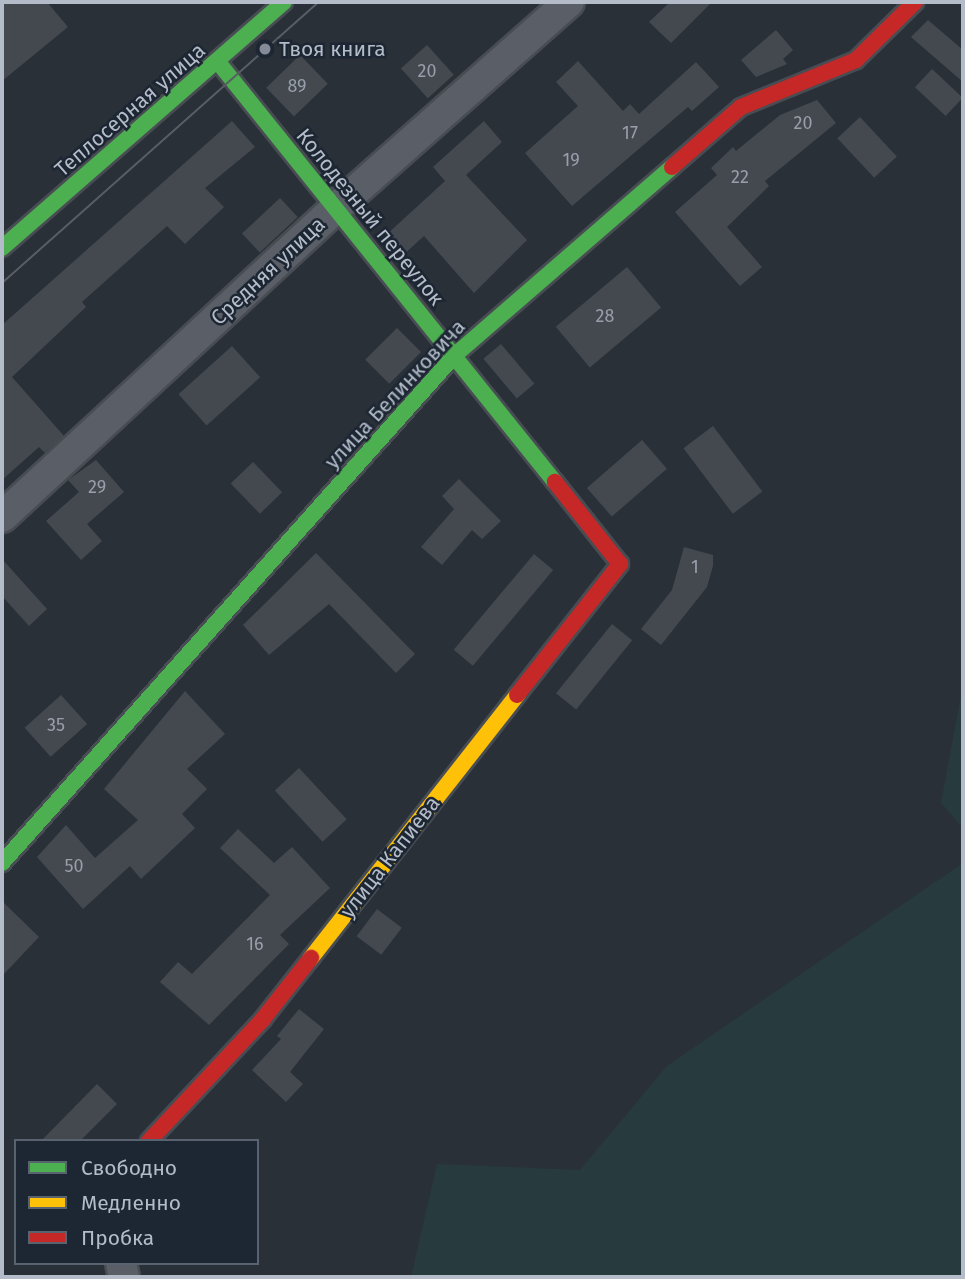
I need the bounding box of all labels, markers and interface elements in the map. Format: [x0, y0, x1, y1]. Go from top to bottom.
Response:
place label: Твоя книга [279, 36, 386, 62]
street label: Теплосерная улица [50, 38, 210, 182]
marker: Твоя книга [257, 41, 273, 57]
house number: 20 [418, 60, 436, 82]
house number: 89 [287, 75, 307, 97]
house number: 20 [794, 112, 812, 134]
house number: 17 [622, 122, 638, 144]
street label: Колодезный переулок [291, 123, 449, 311]
house number: 19 [562, 149, 580, 171]
house number: 22 [731, 166, 749, 188]
street label: Средняя улица [206, 212, 330, 330]
house number: 28 [596, 305, 614, 327]
street label: улица Белинковича [319, 314, 471, 474]
house number: 29 [88, 476, 106, 498]
house number: 1 [691, 556, 699, 578]
house number: 35 [47, 714, 65, 736]
street label: улица Капиева [335, 791, 445, 923]
house number: 50 [64, 855, 84, 877]
house number: 16 [246, 933, 264, 955]
legend [14, 1139, 259, 1265]
text: Свободно [81, 1155, 177, 1181]
text: Медленно [81, 1190, 181, 1216]
text: Пробка [81, 1225, 154, 1251]

